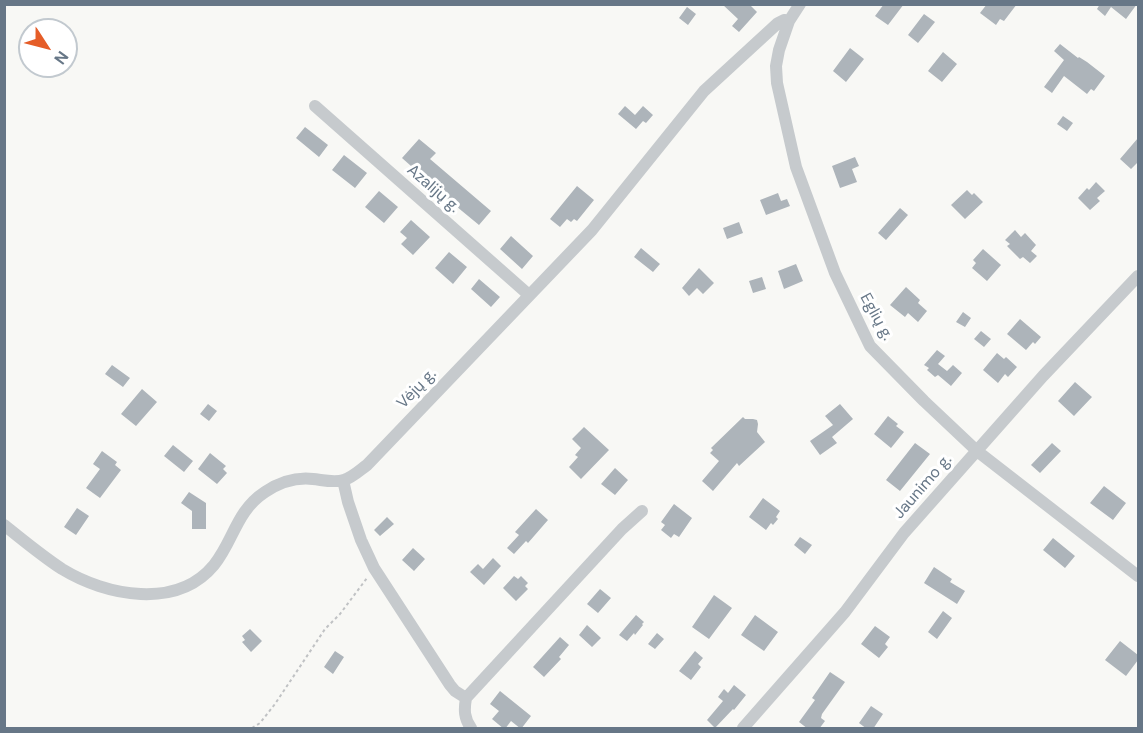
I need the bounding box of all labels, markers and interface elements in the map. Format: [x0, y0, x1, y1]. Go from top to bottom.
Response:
north arrow [18, 18, 78, 78]
text: N [49, 47, 73, 69]
street label: Azalijų g. [403, 161, 463, 217]
street label: Eglių g. [855, 290, 897, 344]
street label: Vėjų g. [393, 365, 441, 413]
street label: Jaunimo g. [890, 451, 956, 523]

